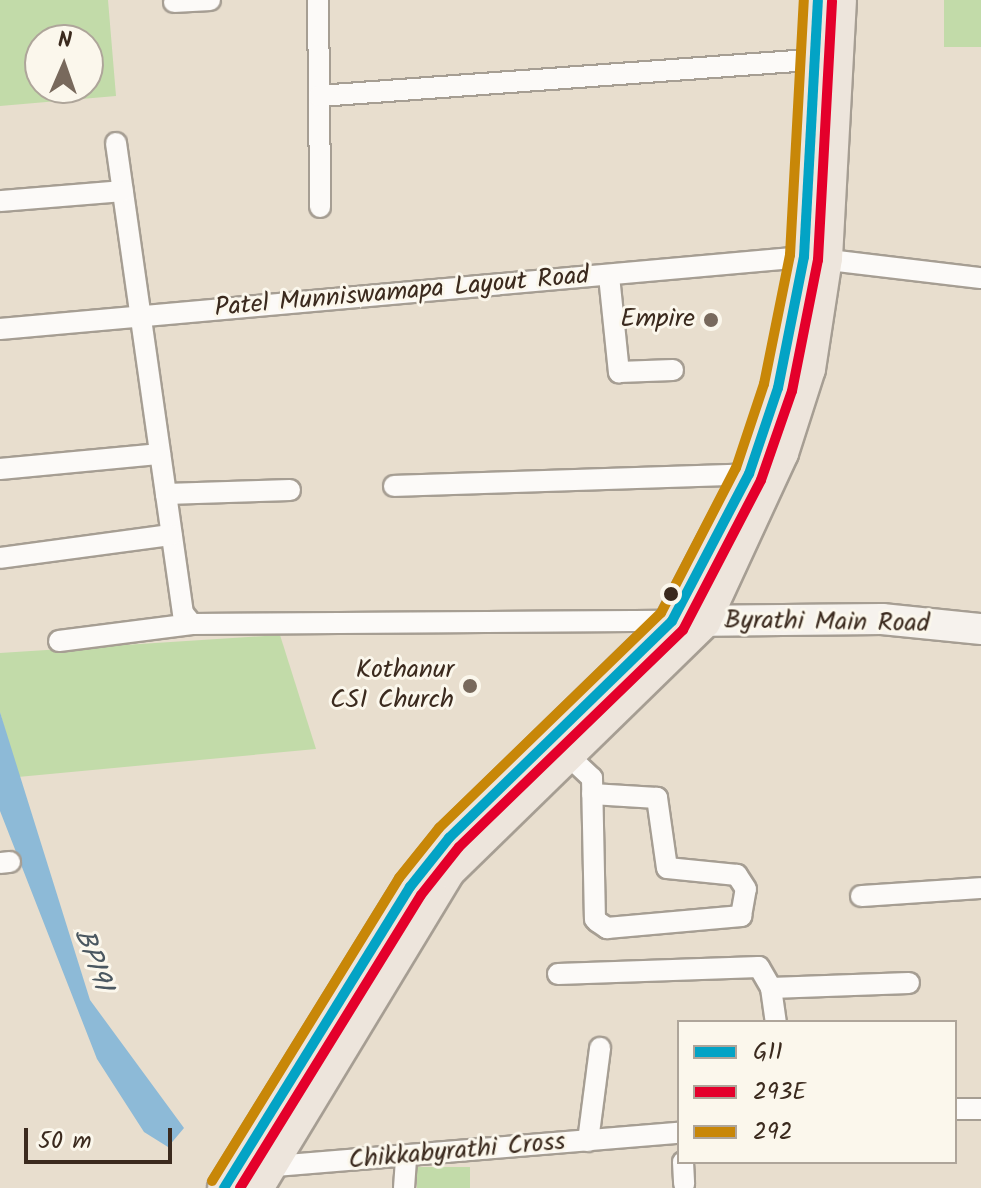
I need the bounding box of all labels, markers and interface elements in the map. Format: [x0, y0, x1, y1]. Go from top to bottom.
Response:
north arrow [24, 24, 104, 104]
text: N [57, 24, 72, 59]
street label: Patel Munniswamapa Layout Road [213, 261, 591, 325]
place label: Empire [620, 304, 695, 336]
marker: Empire [702, 311, 720, 329]
unlabelled marker [663, 586, 679, 602]
street label: Byrathi Main Road [724, 606, 930, 640]
place label: Kothanur CSI Church [330, 655, 454, 716]
marker: Kothanur CSI Church [461, 677, 479, 695]
water label: BP191 [65, 924, 119, 996]
legend [677, 1020, 957, 1164]
text: G11 [753, 1033, 783, 1072]
text: 293E [753, 1073, 806, 1112]
scale bar [28, 1112, 176, 1162]
text: 292 [753, 1113, 793, 1152]
text: 50 m [38, 1122, 92, 1161]
street label: Chikkabyrathi Cross [347, 1127, 567, 1177]

